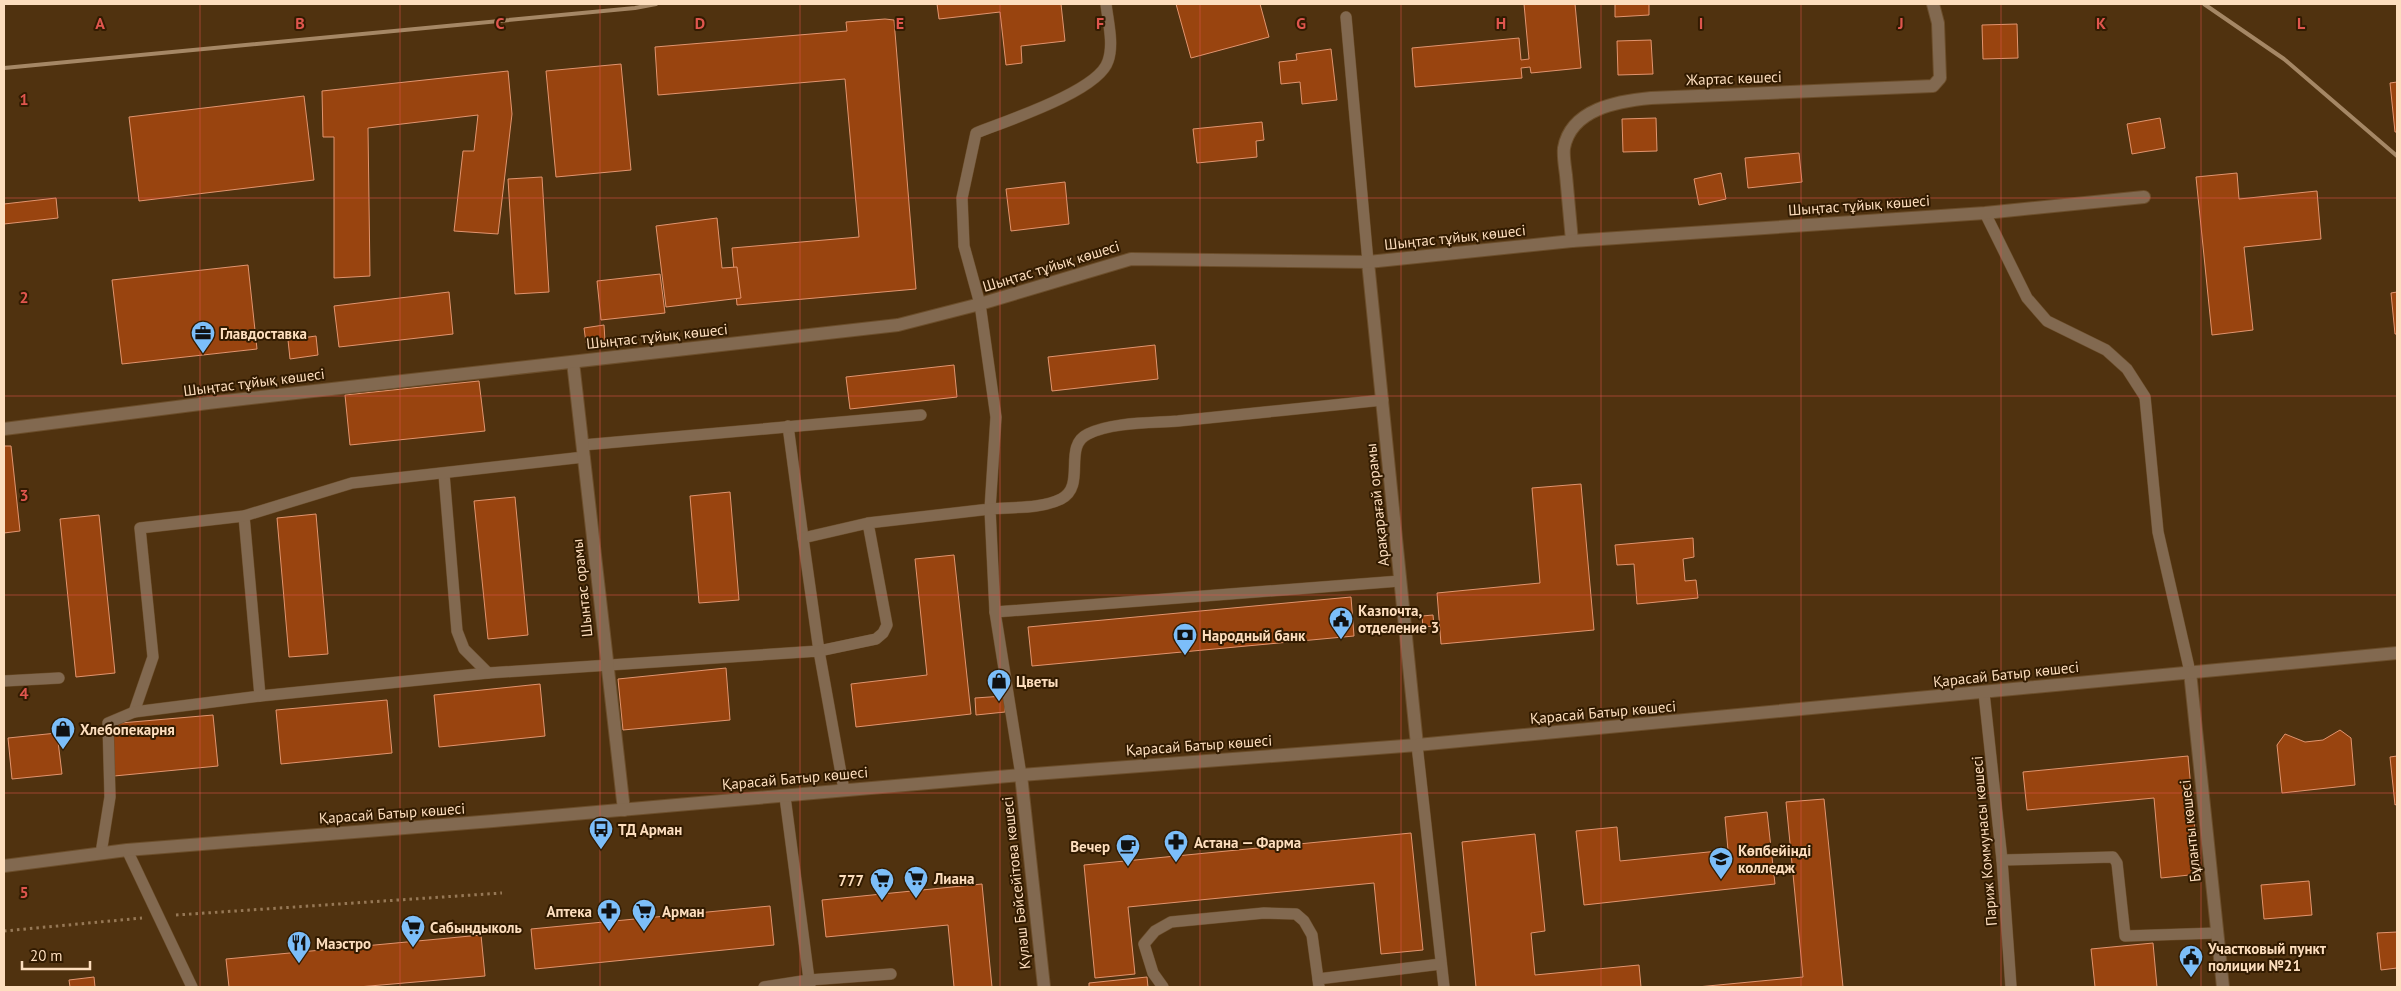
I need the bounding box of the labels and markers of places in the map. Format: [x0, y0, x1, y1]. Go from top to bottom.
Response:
office icon: Главдоставка [190, 320, 216, 354]
place label: Главдоставка [220, 324, 307, 343]
place label: Казпочта, отделение 3 [1358, 601, 1439, 637]
public building icon: Казпочта, отделение 3 [1328, 606, 1354, 640]
bank icon: Народный банк [1172, 622, 1198, 656]
place label: Народный банк [1202, 626, 1306, 645]
shop icon: Цветы [986, 668, 1012, 702]
place label: Цветы [1016, 672, 1058, 691]
shop icon: Хлебопекарня [50, 716, 76, 750]
place label: Хлебопекарня [80, 720, 175, 739]
bus stop icon: ТД Арман [588, 816, 614, 850]
place label: ТД Арман [618, 820, 682, 839]
pharmacy icon: Астана — Фарма [1163, 829, 1189, 863]
cafe icon: Вечер [1115, 833, 1141, 867]
place label: Астана — Фарма [1194, 833, 1301, 852]
place label: Вечер [1070, 837, 1110, 856]
place label: Көпбейінді колледж [1738, 841, 1811, 877]
school or university icon: Көпбейінді колледж [1708, 846, 1734, 880]
supermarket icon: Лиана [903, 865, 929, 899]
supermarket icon: 777 [869, 867, 895, 901]
place label: Лиана [933, 869, 974, 888]
place label: 777 [838, 871, 864, 890]
pharmacy icon: Аптека [596, 898, 622, 932]
supermarket icon: Арман [631, 898, 657, 932]
place label: Аптека [546, 902, 592, 921]
place label: Арман [662, 902, 705, 921]
supermarket icon: Сабындыколь [400, 914, 426, 948]
place label: Сабындыколь [430, 918, 522, 937]
restaurant icon: Маэстро [286, 930, 312, 964]
place label: Маэстро [316, 934, 371, 953]
place label: Участковый пункт полиции №21 [2207, 939, 2327, 975]
public building icon: Участковый пункт полиции №21 [2178, 944, 2204, 978]

